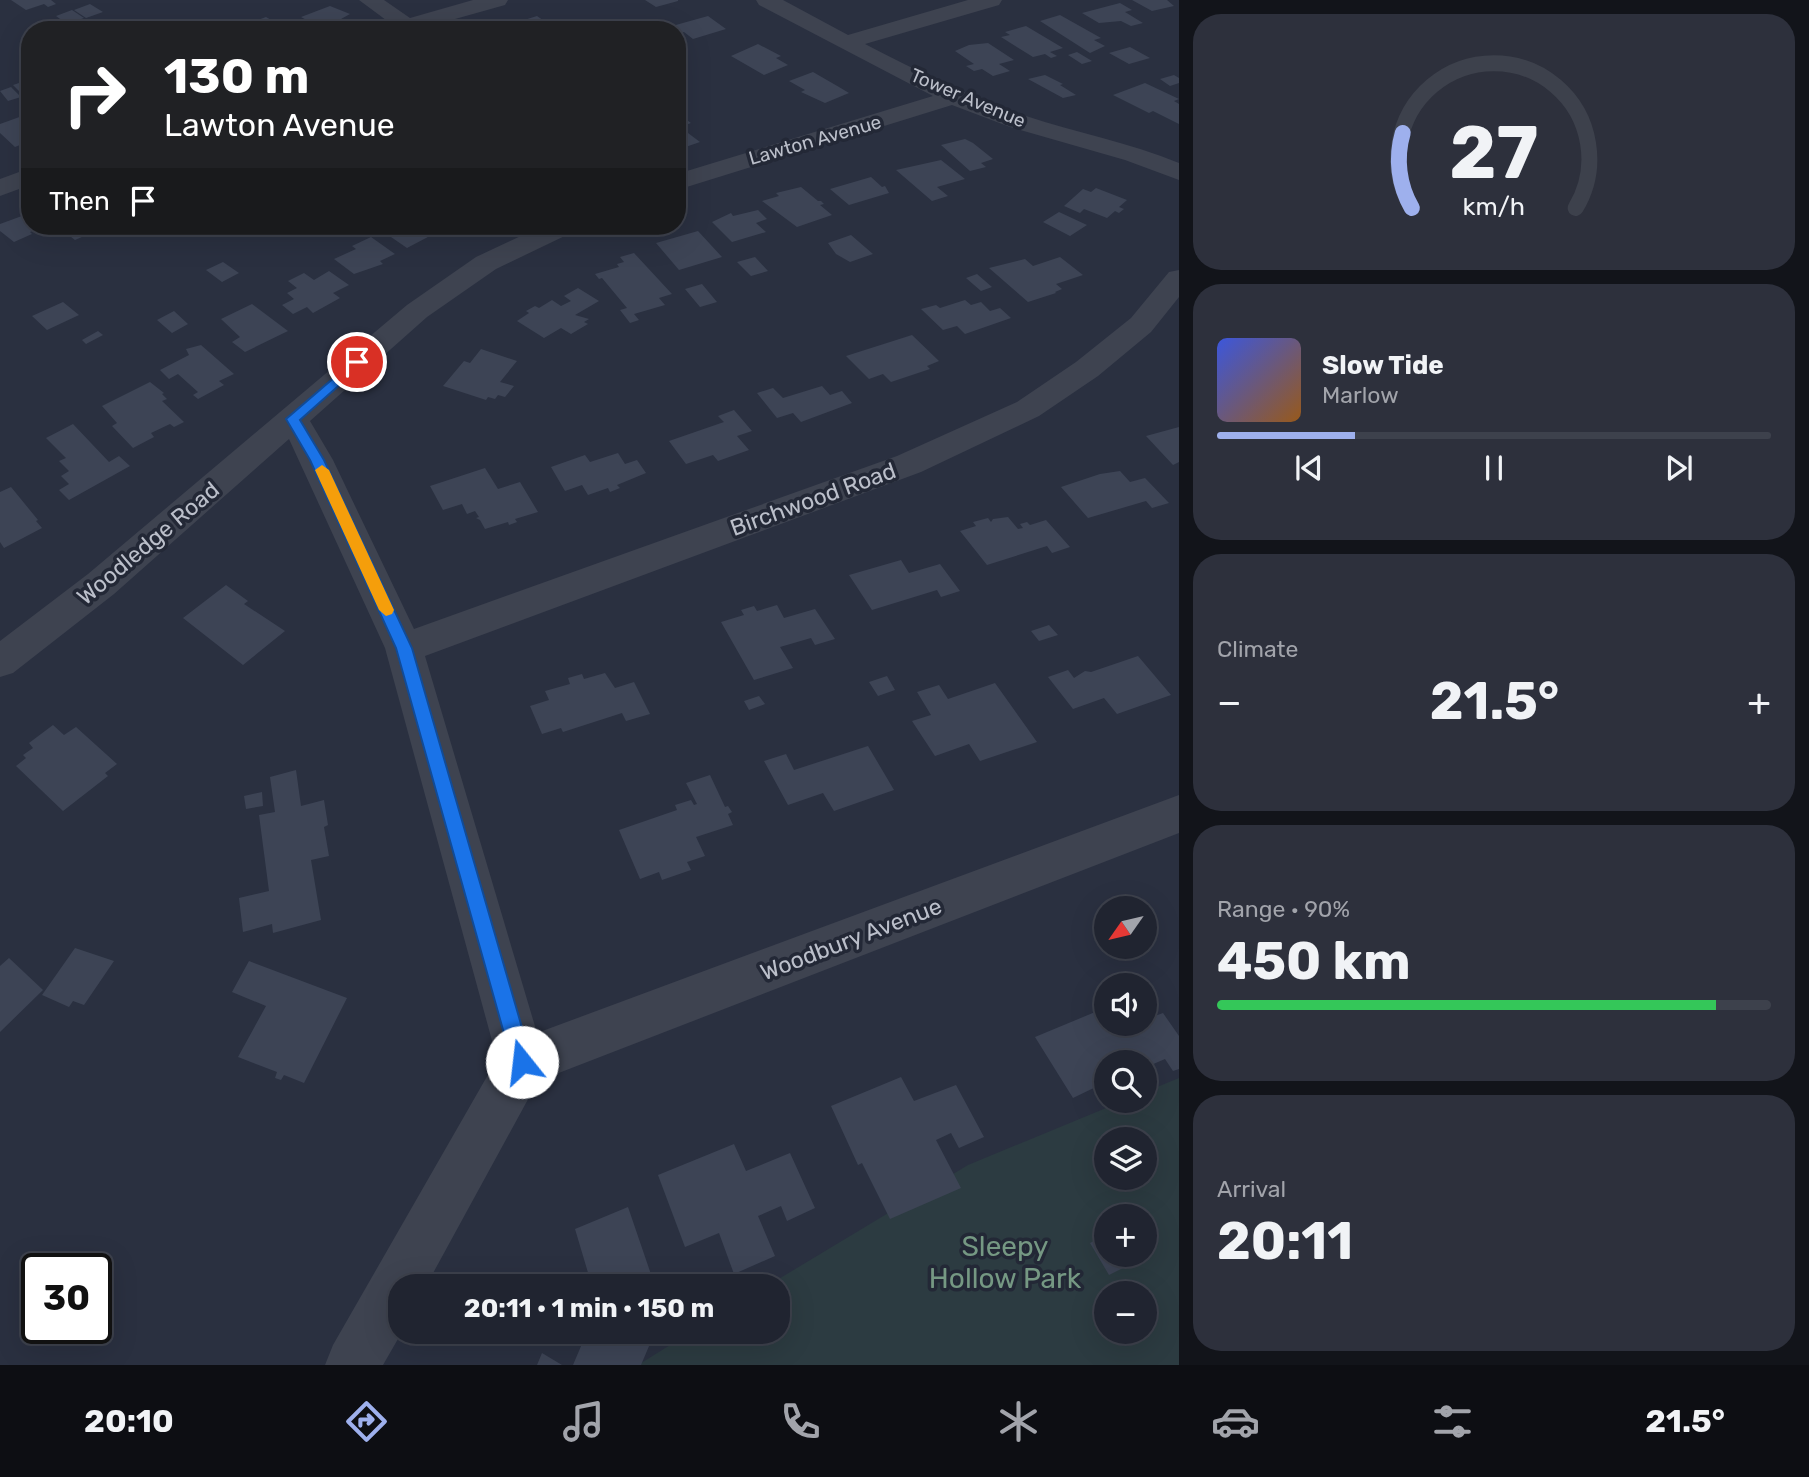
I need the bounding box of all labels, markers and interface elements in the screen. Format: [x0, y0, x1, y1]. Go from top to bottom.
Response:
text: 130 m [164, 47, 309, 105]
icon: right [49, 49, 140, 140]
street label: Tower Avenue [907, 63, 1029, 133]
text: Lawton Avenue [164, 106, 395, 144]
street label: Lawton Avenue [746, 110, 884, 170]
text: 27 [1449, 110, 1539, 196]
icon: arrive [124, 182, 162, 220]
text: Then [49, 186, 110, 217]
text: km/h [1463, 192, 1525, 221]
pin [327, 332, 387, 392]
icon: arrive [338, 343, 376, 381]
text: Slow Tide [1322, 350, 1444, 381]
text: Marlow [1322, 381, 1399, 409]
icon: previous [1290, 449, 1328, 487]
icon: pause [1475, 449, 1513, 487]
icon: next [1660, 449, 1698, 487]
street label: Birchwood Road [726, 456, 900, 542]
street label: Woodledge Road [71, 475, 225, 611]
text: Climate [1217, 635, 1298, 663]
text: 21.5° [1430, 670, 1559, 732]
text: − [1217, 679, 1242, 725]
text: + [1747, 679, 1771, 725]
street label: Woodbury Avenue [756, 892, 946, 986]
text: Range · 90% [1217, 895, 1350, 923]
north arrow [1094, 896, 1157, 959]
map controls [1094, 896, 1157, 1344]
text: 450 km [1217, 930, 1411, 992]
button: sound [1094, 973, 1157, 1036]
position arrow [485, 1025, 559, 1099]
button: search [1094, 1050, 1157, 1113]
button: layers [1094, 1127, 1157, 1190]
text: Arrival [1217, 1175, 1286, 1203]
button: + [1094, 1204, 1157, 1267]
text: 20:11 [1217, 1210, 1353, 1272]
park label: Sleepy Hollow Park [929, 1230, 1082, 1295]
speed limit sign: 30 [21, 1253, 112, 1344]
button: − [1094, 1281, 1157, 1344]
text: 20:11 · 1 min · 150 m [464, 1293, 714, 1324]
icon: directions [342, 1397, 391, 1446]
icon: music [559, 1397, 608, 1446]
icon: phone [776, 1397, 825, 1446]
icon: climate [994, 1397, 1043, 1446]
icon: car [1211, 1397, 1260, 1446]
icon: filters [1428, 1397, 1477, 1446]
text: 20:10 [84, 1402, 174, 1440]
text: 21.5° [1645, 1402, 1725, 1440]

